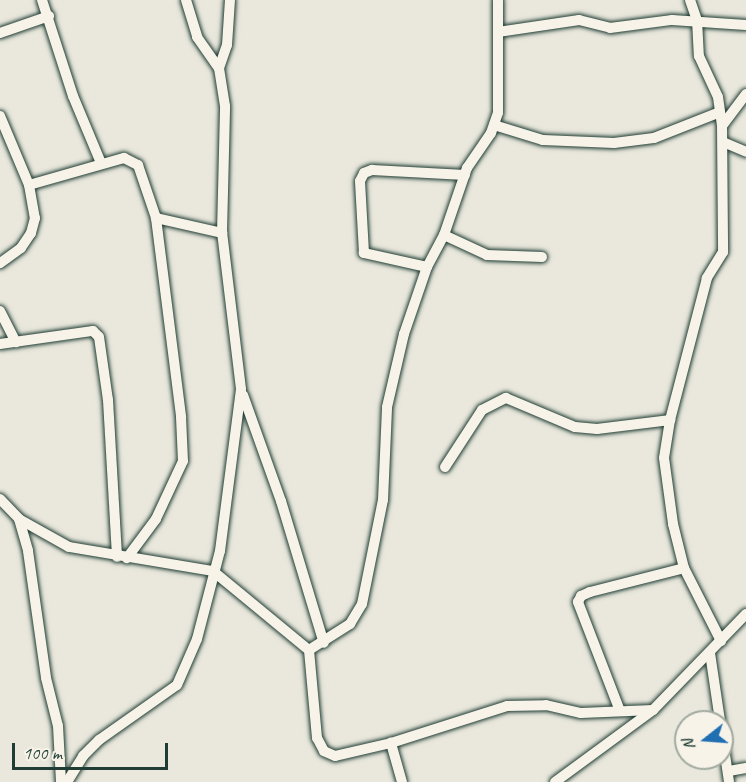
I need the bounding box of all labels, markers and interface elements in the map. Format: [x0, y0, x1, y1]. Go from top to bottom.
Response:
north arrow [674, 710, 734, 770]
scale bar [15, 731, 171, 769]
text: N [678, 737, 700, 752]
text: 100 m [23, 742, 62, 764]

